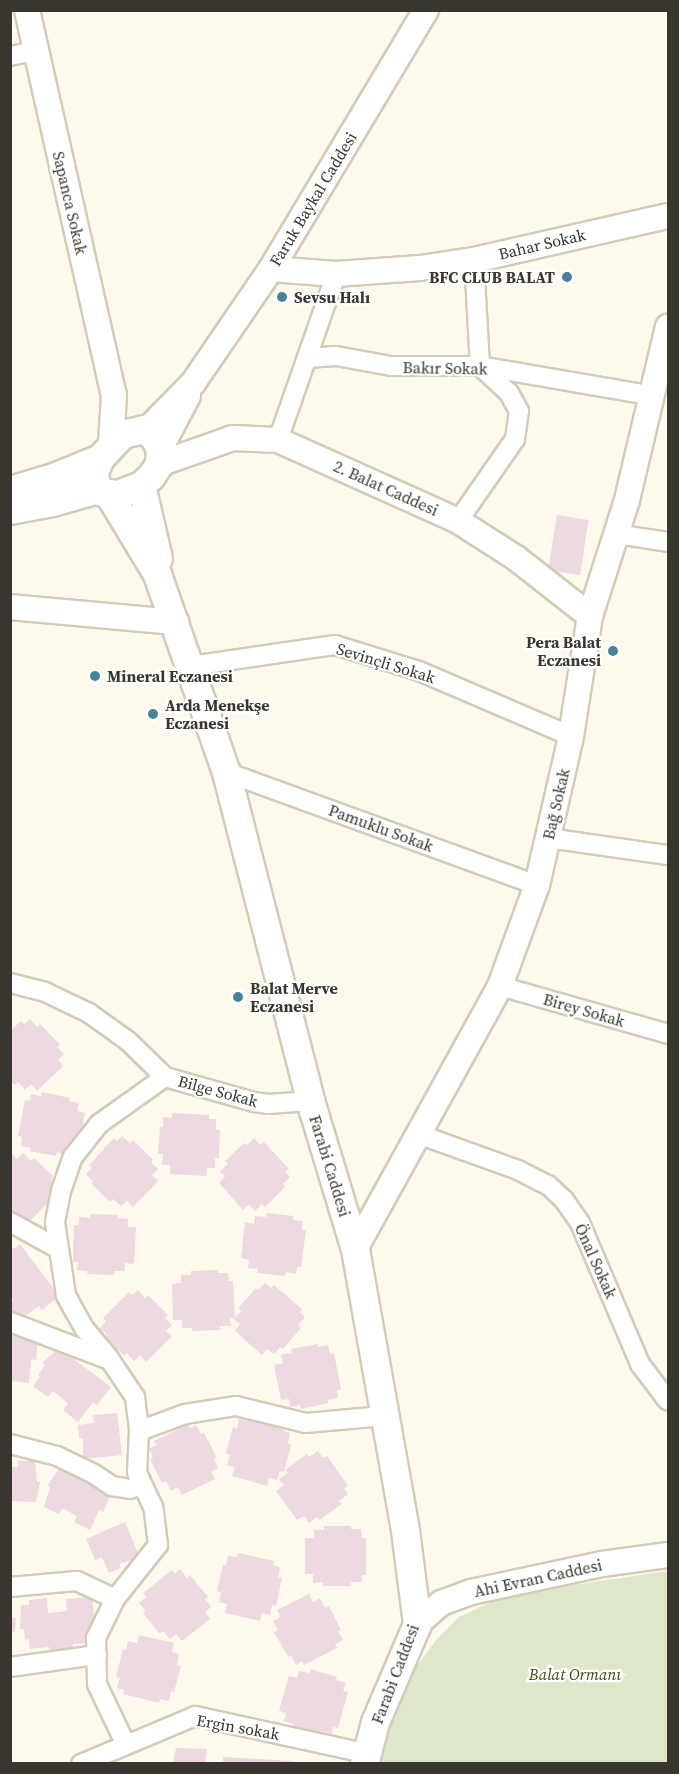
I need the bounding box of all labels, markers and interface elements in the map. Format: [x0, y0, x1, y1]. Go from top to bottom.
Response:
street label: Faruk Baykal Caddesi [265, 129, 361, 269]
street label: Sapanca Sokak [49, 150, 91, 256]
street label: Bahar Sokak [497, 225, 587, 263]
place label: BFC CLUB BALAT [429, 267, 555, 287]
marker: BFC CLUB BALAT [560, 270, 574, 284]
place label: Sevsu Halı [294, 287, 370, 307]
marker: Sevsu Halı [275, 290, 289, 304]
street label: Bakır Sokak [402, 358, 488, 378]
street label: 2. Balat Caddesi [331, 456, 441, 520]
place label: Pera Balat Eczanesi [526, 632, 601, 670]
street label: Sevinçli Sokak [334, 639, 438, 687]
marker: Pera Balat Eczanesi [606, 644, 620, 658]
place label: Mineral Eczanesi [107, 666, 233, 686]
marker: Mineral Eczanesi [88, 669, 102, 683]
place label: Arda Menekşe Eczanesi [165, 695, 270, 733]
marker: Arda Menekşe Eczanesi [146, 707, 160, 721]
street label: Bağ Sokak [538, 767, 574, 841]
street label: Pamuklu Sokak [326, 800, 436, 856]
place label: Balat Merve Eczanesi [250, 978, 338, 1016]
street label: Birey Sokak [541, 989, 627, 1031]
marker: Balat Merve Eczanesi [231, 990, 245, 1004]
street label: Bilge Sokak [176, 1071, 260, 1111]
street label: Farabi Caddesi [305, 1113, 355, 1219]
street label: Önal Sokak [571, 1221, 621, 1301]
street label: Ahi Evran Caddesi [472, 1555, 604, 1601]
street label: Farabi Caddesi [367, 1621, 423, 1727]
park label: Balat Ormanı [529, 1664, 621, 1684]
street label: Ergin sokak [195, 1710, 281, 1744]

